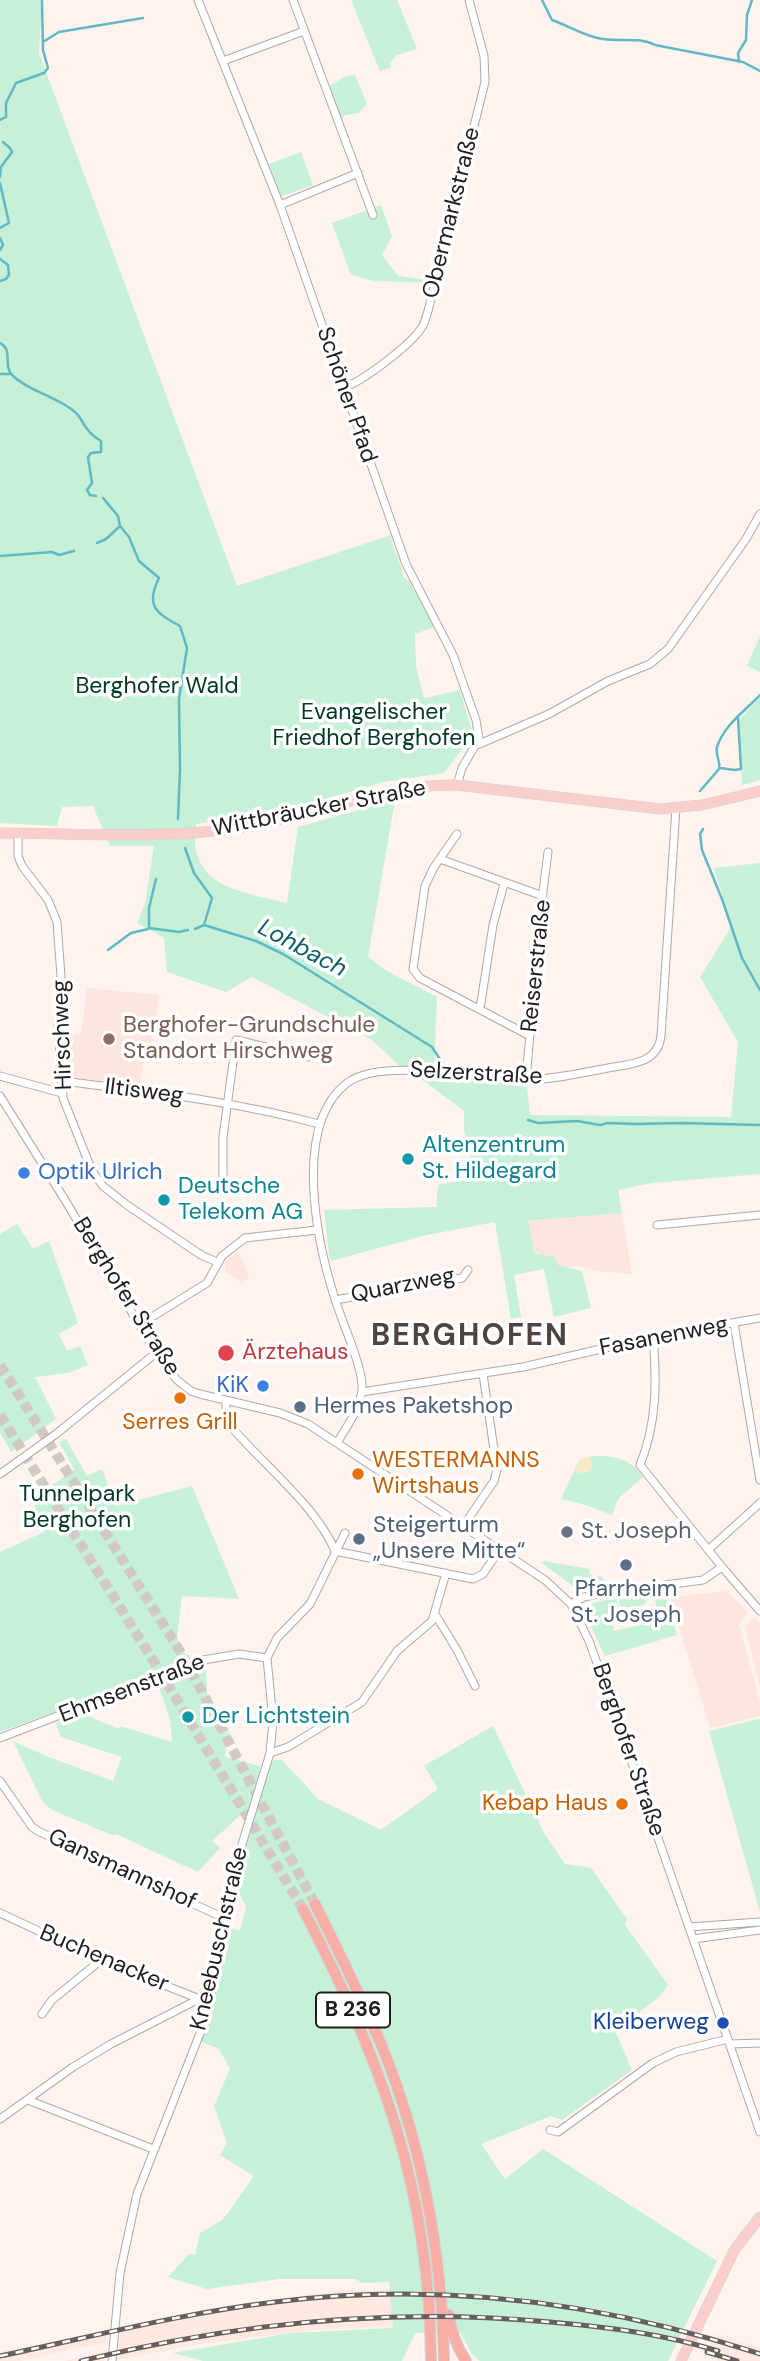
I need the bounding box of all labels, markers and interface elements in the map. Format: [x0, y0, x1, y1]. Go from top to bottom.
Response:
street label: Obermarkstraße [417, 125, 487, 301]
street label: Schöner Pfad [310, 323, 382, 467]
park label: Berghofer Wald [75, 673, 239, 701]
park label: Evangelischer Friedhof Berghofen [272, 699, 476, 753]
street label: Wittbräucker Straße [210, 775, 428, 843]
street label: Reiserstraße [516, 898, 558, 1034]
water label: Lohbach [253, 914, 351, 984]
street label: Hirschweg [47, 979, 79, 1091]
place label: Berghofer-Grundschule Standort Hirschweg [123, 1012, 375, 1066]
marker: Berghofer-Grundschule Standort Hirschweg [101, 1031, 117, 1047]
street label: Selzerstraße [409, 1057, 543, 1091]
street label: Iltisweg [103, 1073, 185, 1111]
place label: Altenzentrum St. Hildegard [422, 1132, 565, 1186]
marker: Altenzentrum St. Hildegard [400, 1151, 416, 1167]
place label: Optik Ulrich [38, 1159, 163, 1187]
marker: Optik Ulrich [16, 1165, 32, 1181]
place label: Deutsche Telekom AG [178, 1173, 303, 1227]
marker: Deutsche Telekom AG [156, 1192, 172, 1208]
street label: Berghofer Straße [66, 1213, 186, 1381]
street label: Quarzweg [349, 1262, 457, 1310]
street label: Fasanenweg [597, 1311, 731, 1363]
district label: BERGHOFEN [372, 1319, 568, 1355]
place label: Ärztehaus [242, 1339, 349, 1367]
marker: Ärztehaus [216, 1343, 236, 1363]
place label: KiK [217, 1372, 249, 1400]
marker: KiK [255, 1378, 271, 1394]
marker: Serres Grill [172, 1390, 188, 1406]
place label: Hermes Paketshop [314, 1393, 513, 1421]
marker: Hermes Paketshop [292, 1399, 308, 1415]
place label: Serres Grill [122, 1409, 238, 1437]
place label: WESTERMANNS Wirtshaus [372, 1447, 540, 1501]
marker: WESTERMANNS Wirtshaus [350, 1466, 366, 1482]
park label: Tunnelpark Berghofen [19, 1481, 135, 1535]
place label: Steigerturm „Unsere Mitte“ [373, 1512, 525, 1566]
place label: St. Joseph [581, 1518, 691, 1546]
marker: St. Joseph [559, 1524, 575, 1540]
marker: Steigerturm „Unsere Mitte“ [351, 1531, 367, 1547]
marker: Pfarrheim St. Joseph [618, 1557, 634, 1573]
place label: Pfarrheim St. Joseph [571, 1576, 681, 1630]
street label: Ehmsenstraße [55, 1649, 209, 1729]
street label: Berghofer Straße [585, 1660, 671, 1840]
place label: Der Lichtstein [202, 1703, 350, 1731]
marker: Der Lichtstein [180, 1709, 196, 1725]
place label: Kebap Haus [482, 1790, 608, 1818]
marker: Kebap Haus [614, 1796, 630, 1812]
street label: Gansmannshof [44, 1824, 200, 1916]
street label: Kneebuschstraße [185, 1845, 255, 2033]
street label: Buchenacker [35, 1919, 173, 1999]
road number: B 236 [316, 1993, 390, 2028]
place label: Kleiberweg [593, 2009, 709, 2037]
marker: Kleiberweg [715, 2015, 731, 2031]

